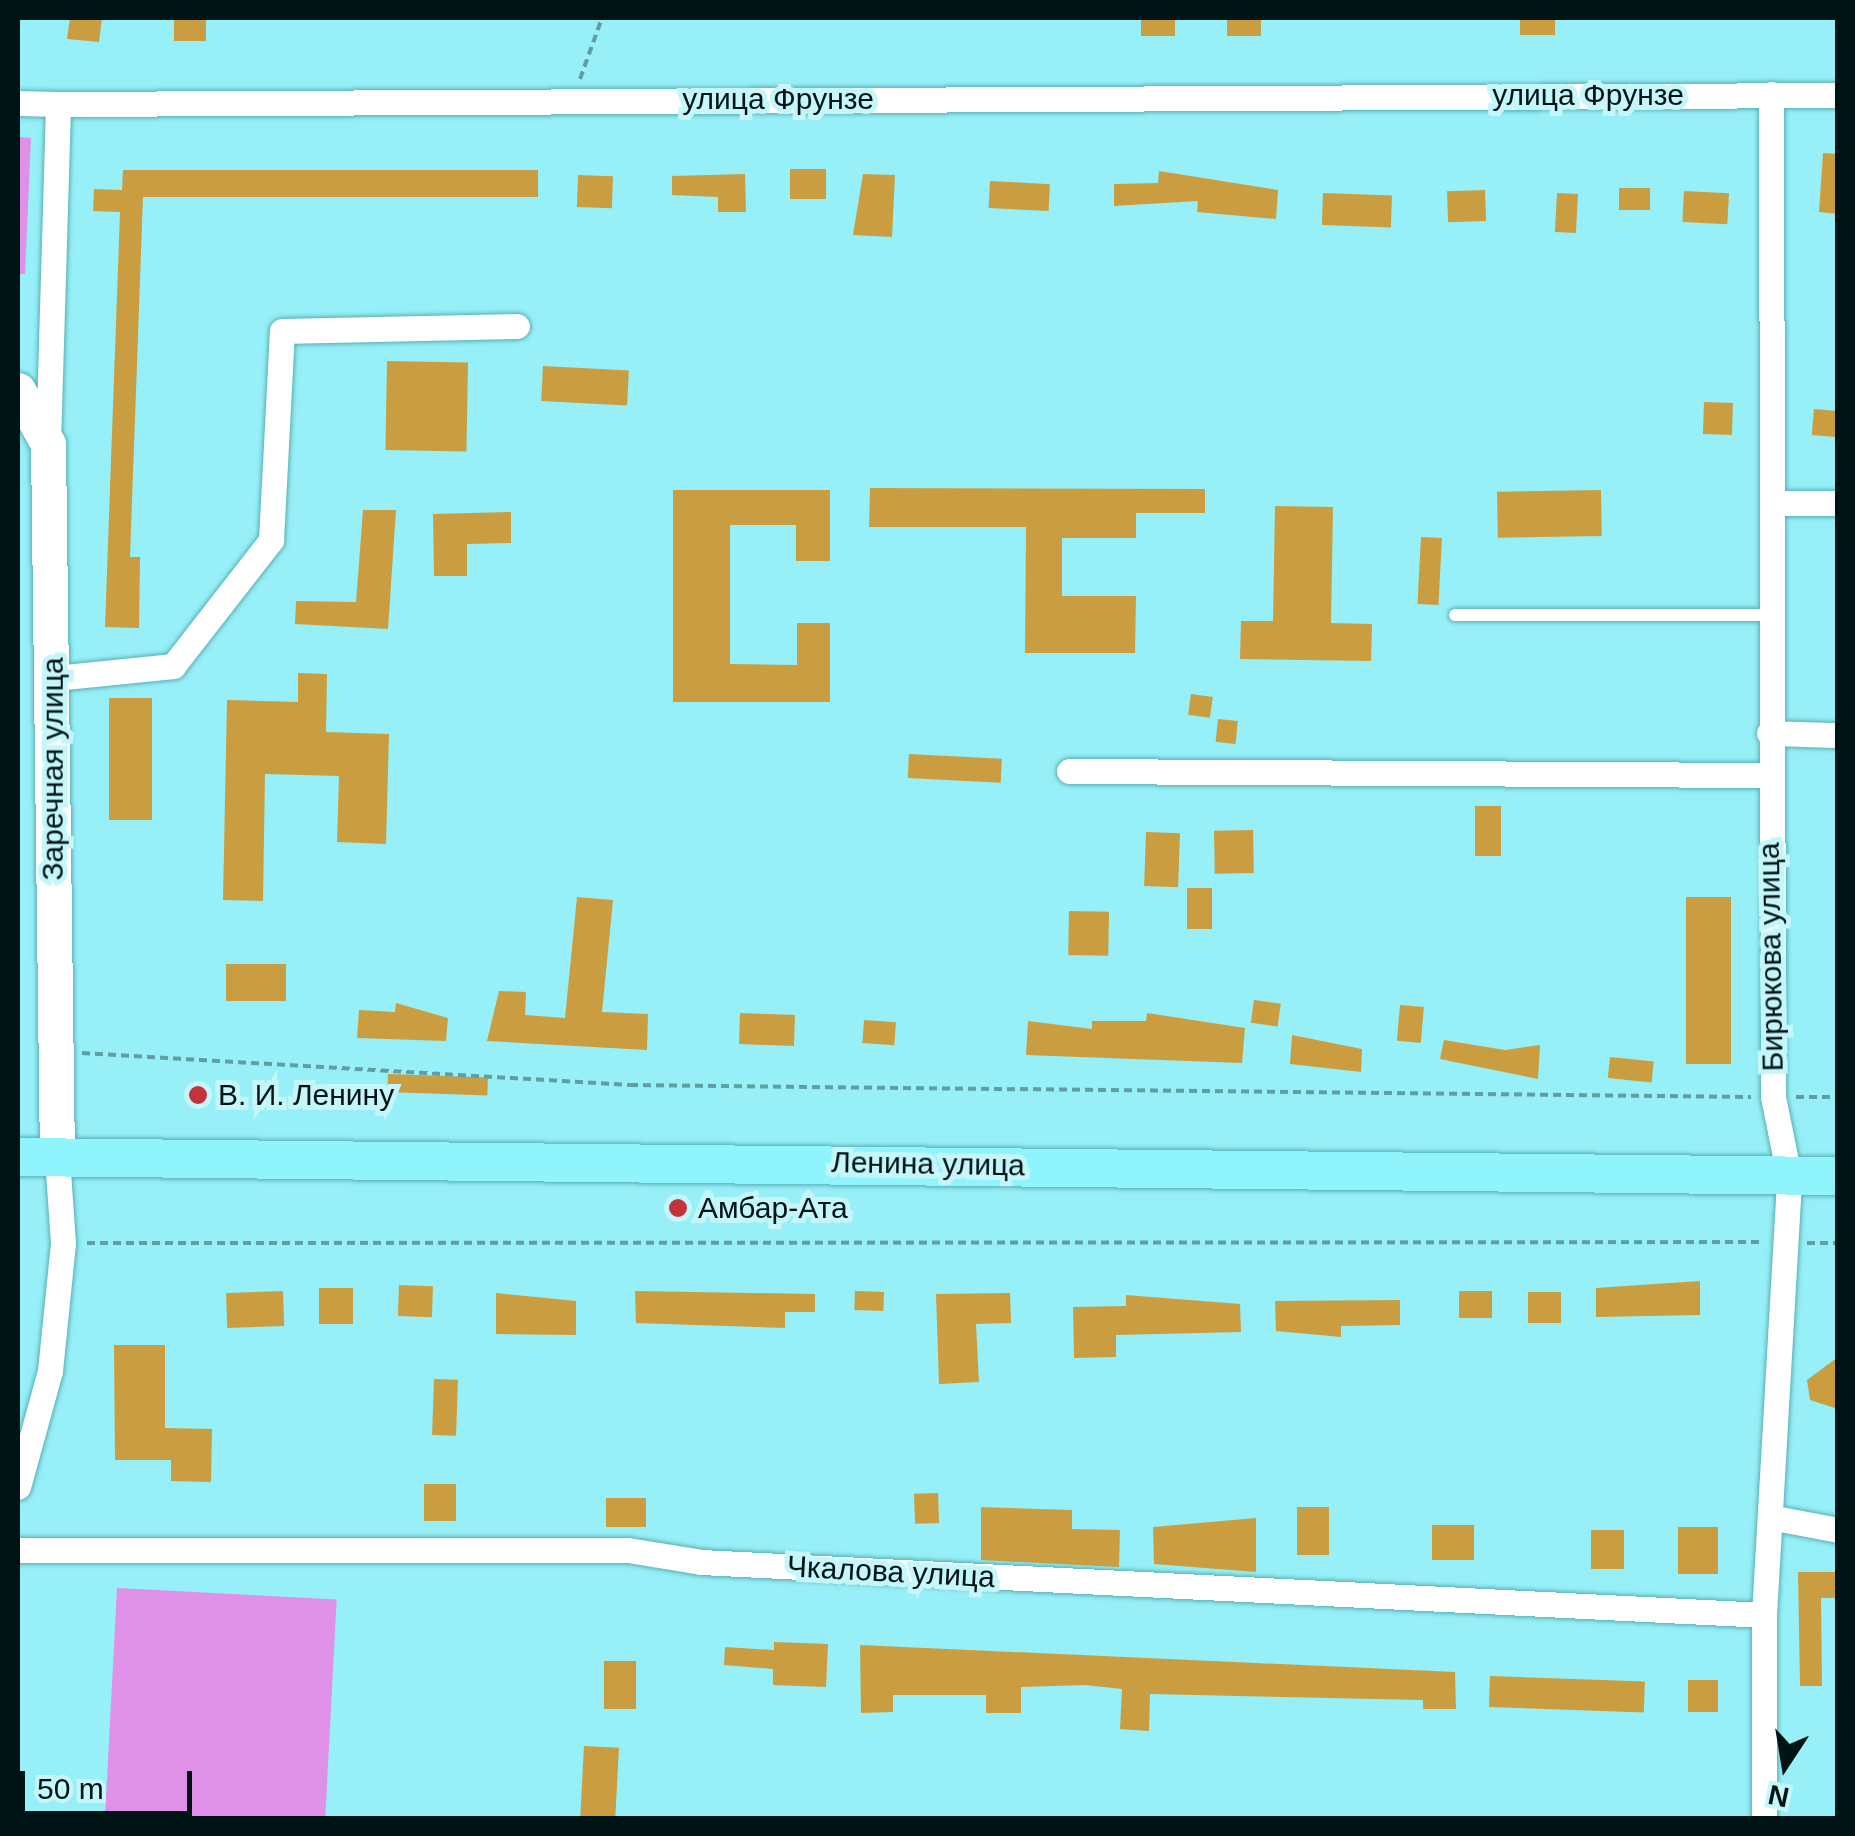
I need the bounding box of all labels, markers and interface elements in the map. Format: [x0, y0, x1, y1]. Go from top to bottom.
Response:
street label: улица Фрунзе [1492, 77, 1684, 113]
street label: улица Фрунзе [682, 81, 874, 117]
street label: Заречная улица [35, 657, 71, 881]
street label: Бирюкова улица [1751, 842, 1791, 1072]
place label: В. И. Ленину [218, 1077, 394, 1113]
marker: В. И. Ленину [187, 1084, 209, 1106]
street label: Ленина улица [831, 1144, 1025, 1184]
place label: Амбар-Ата [698, 1190, 848, 1226]
marker: Амбар-Ата [667, 1197, 689, 1219]
street label: Чкалова улица [786, 1549, 996, 1595]
north arrow [1735, 1716, 1835, 1816]
scale bar [25, 1751, 198, 1813]
text: 50 m [37, 1772, 104, 1805]
text: N [1766, 1779, 1792, 1813]

